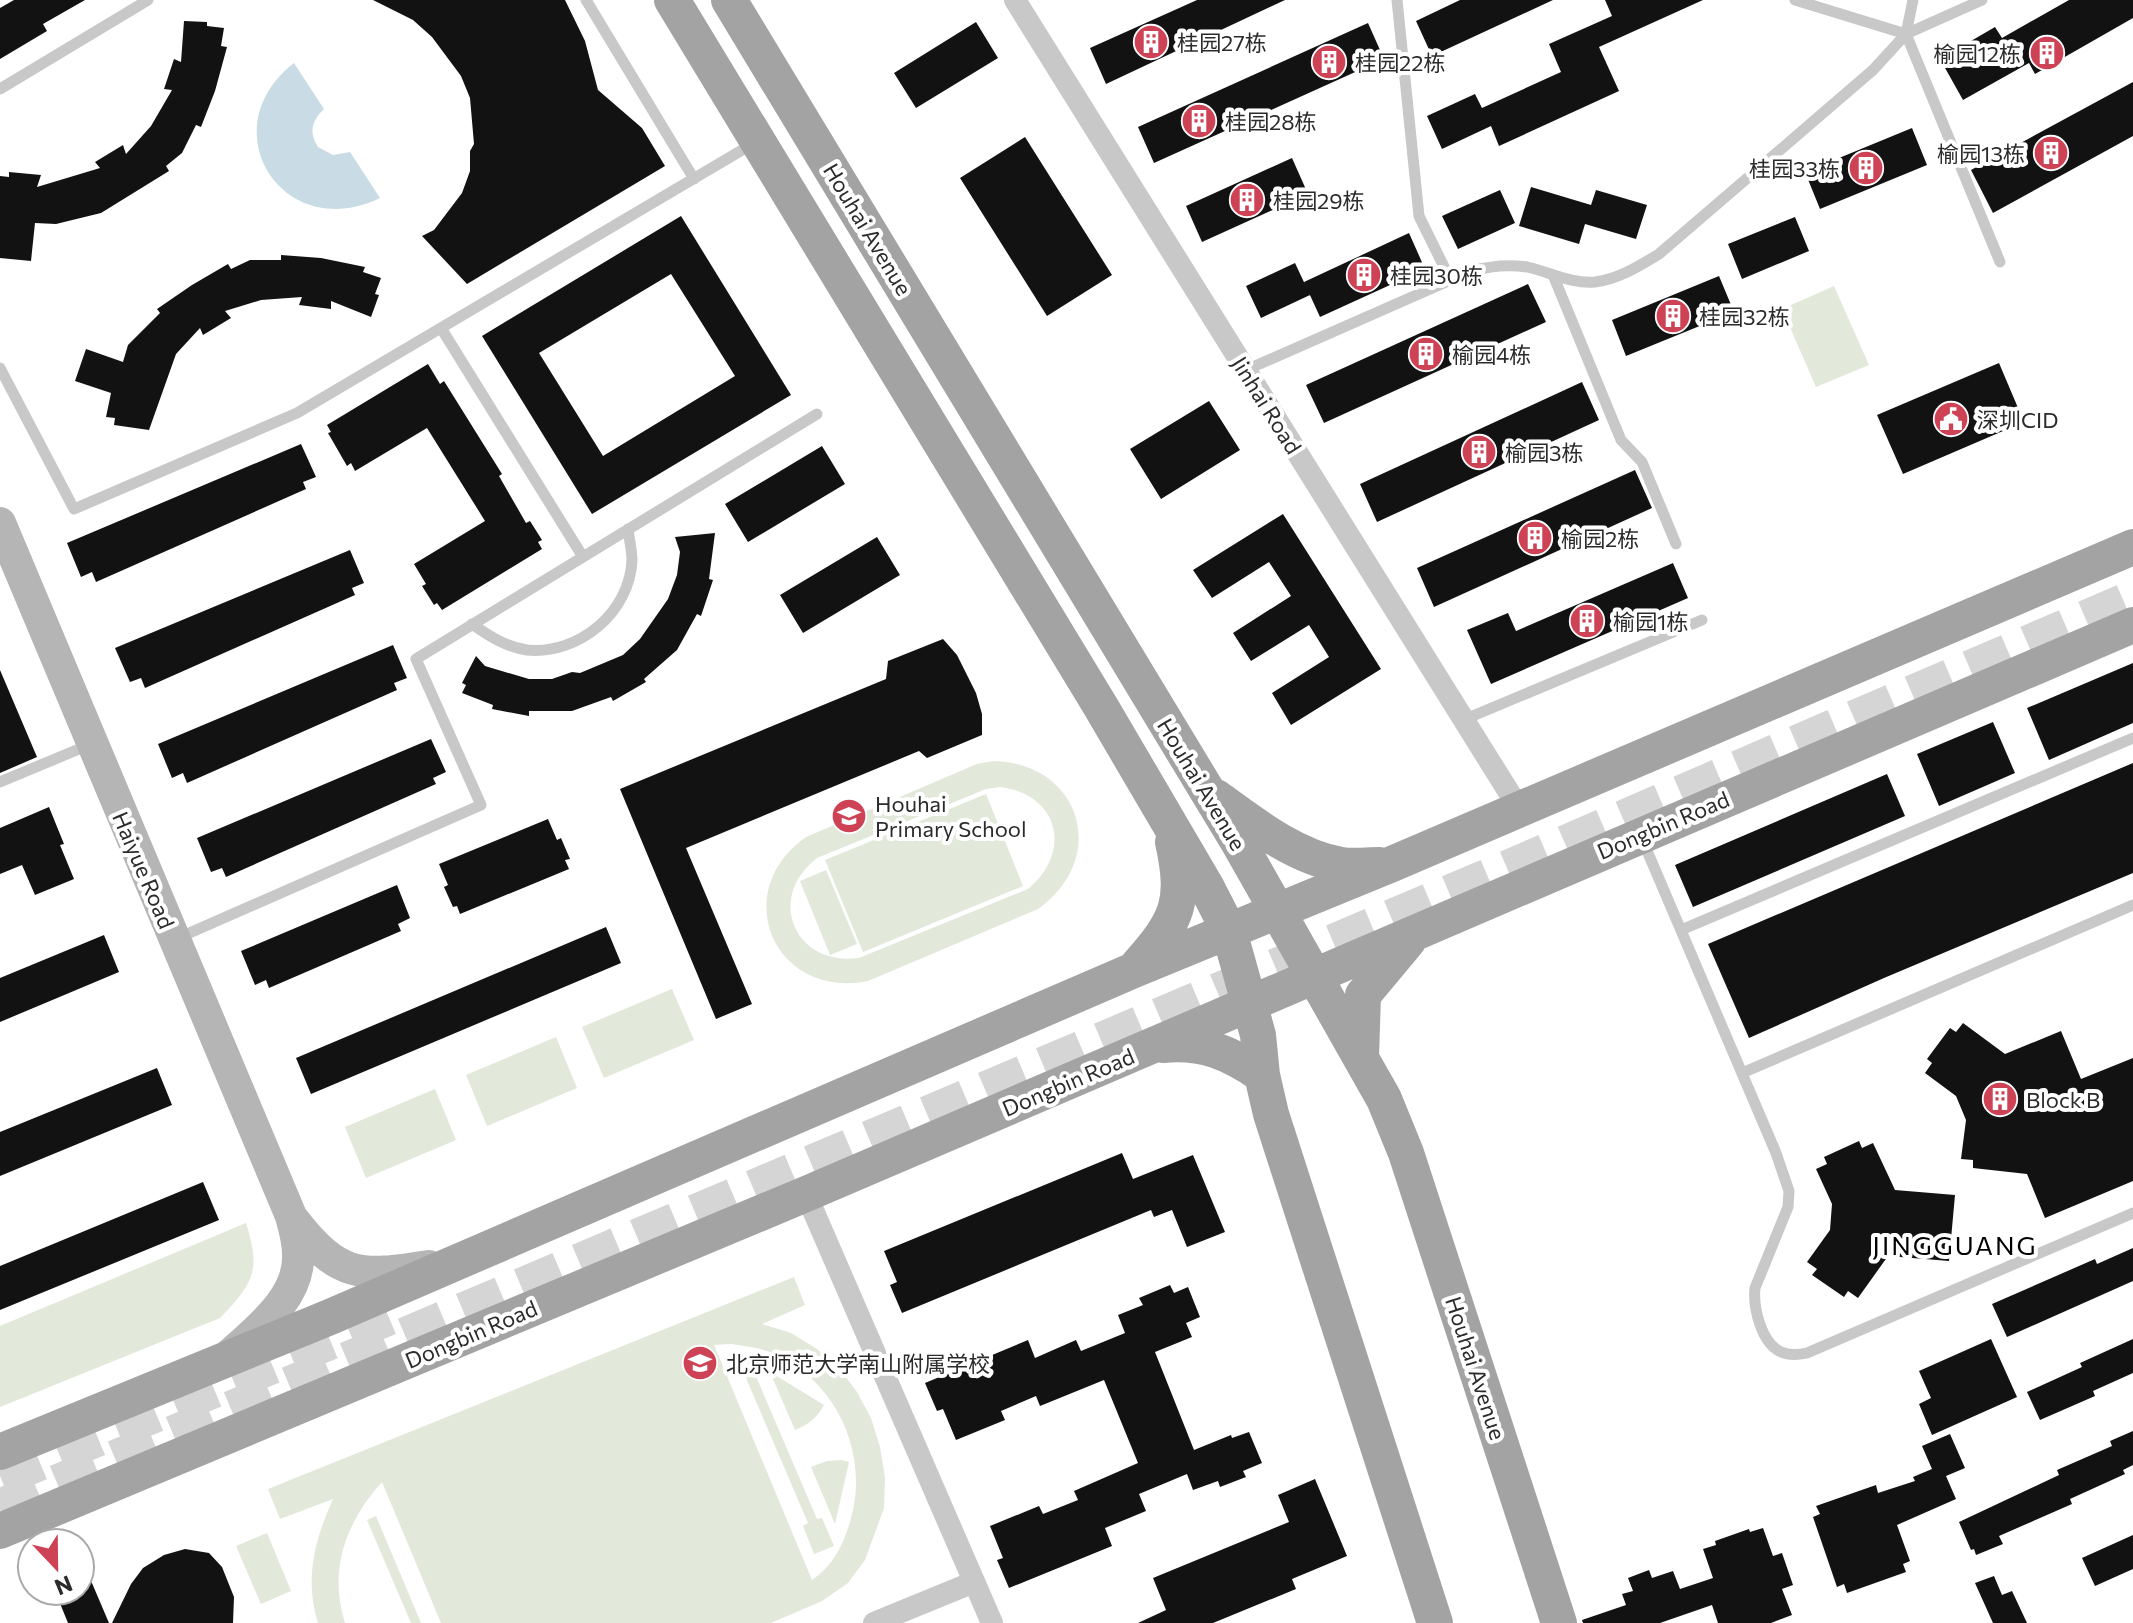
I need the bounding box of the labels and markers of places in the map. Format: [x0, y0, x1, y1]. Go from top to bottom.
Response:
building icon: 桂园27栋 [1132, 23, 1170, 61]
place label: 桂园27栋 [1177, 29, 1267, 56]
building icon: 榆园12栋 [2028, 34, 2066, 72]
place label: 榆园12栋 [1933, 40, 2021, 67]
building icon: 桂园22栋 [1310, 43, 1348, 81]
place label: 桂园22栋 [1355, 49, 1445, 76]
building icon: 桂园28栋 [1180, 102, 1218, 140]
place label: 桂园28栋 [1225, 108, 1317, 135]
building icon: 榆园13栋 [2032, 134, 2070, 172]
place label: 榆园13栋 [1937, 140, 2025, 167]
building icon: 桂园33栋 [1847, 149, 1885, 187]
place label: 桂园33栋 [1749, 155, 1840, 182]
building icon: 桂园29栋 [1228, 181, 1266, 219]
place label: 桂园29栋 [1273, 187, 1365, 214]
building icon: 桂园30栋 [1345, 256, 1383, 294]
place label: 桂园30栋 [1390, 262, 1483, 289]
building icon: 桂园32栋 [1654, 297, 1692, 335]
place label: 桂园32栋 [1699, 303, 1790, 330]
building icon: 榆园4栋 [1407, 335, 1445, 373]
place label: 榆园4栋 [1452, 341, 1531, 368]
public building icon: 深圳CID [1932, 400, 1970, 438]
place label: 深圳CID [1977, 406, 2058, 433]
building icon: 榆园3栋 [1460, 433, 1498, 471]
place label: 榆园3栋 [1505, 439, 1584, 466]
building icon: 榆园2栋 [1516, 519, 1554, 557]
place label: 榆园2栋 [1561, 525, 1639, 552]
building icon: 榆园1栋 [1568, 602, 1606, 640]
place label: 榆园1栋 [1613, 608, 1688, 635]
place label: Houhai Primary School [875, 790, 1027, 842]
school or university icon: Houhai Primary School [830, 797, 868, 835]
building icon: Block B [1981, 1080, 2019, 1118]
place label: Block B [2026, 1086, 2100, 1113]
school or university icon: 北京师范大学南山附属学校 [681, 1344, 719, 1382]
place label: 北京师范大学南山附属学校 [726, 1350, 990, 1377]

